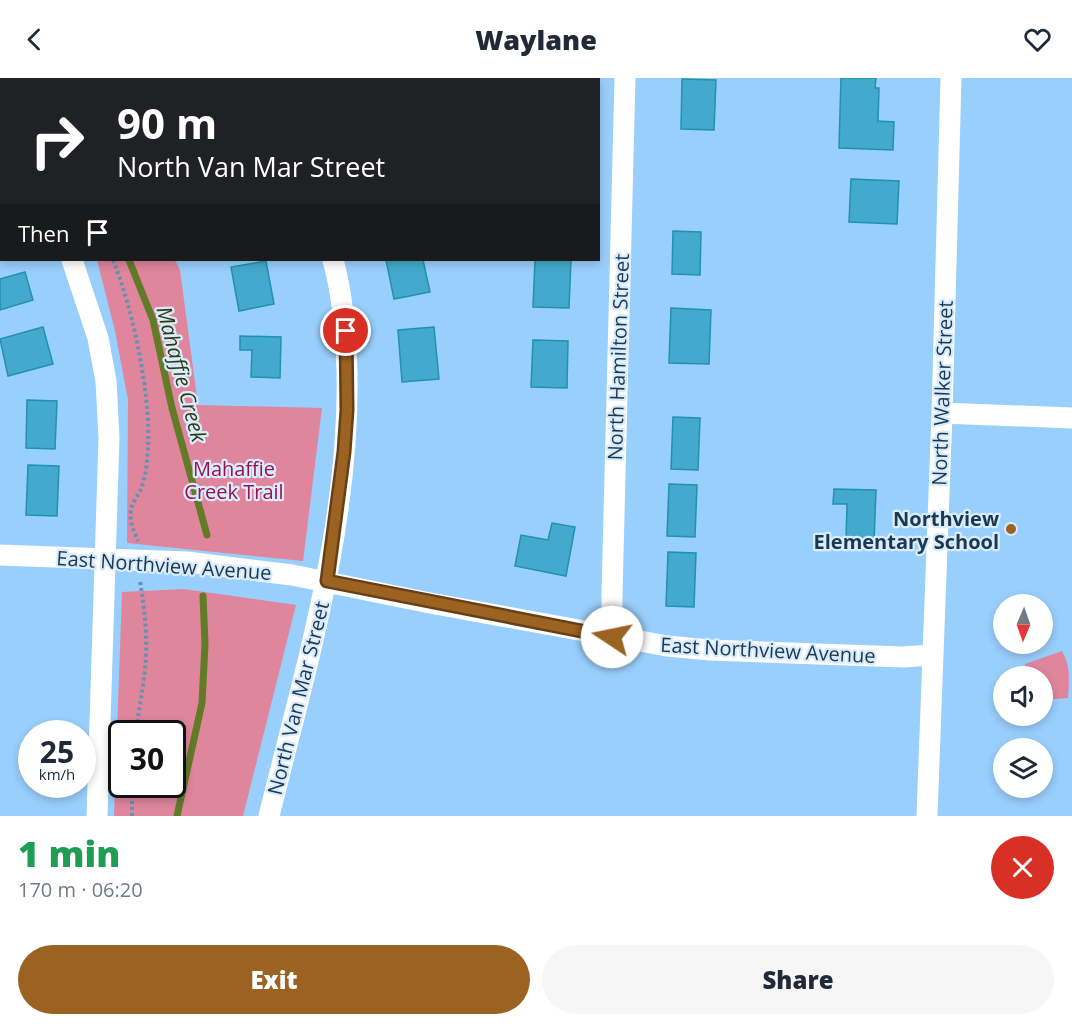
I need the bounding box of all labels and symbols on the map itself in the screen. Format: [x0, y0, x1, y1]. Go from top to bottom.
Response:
street label: North Hamilton Street [601, 253, 635, 461]
street label: North Walker Street [925, 300, 959, 486]
water label: Mahaffie Creek [150, 303, 214, 446]
pin [320, 305, 371, 356]
park label: Mahaffie Creek Trail [184, 455, 284, 505]
place label: Northview Elementary School [814, 505, 999, 555]
marker: Northview Elementary School [1004, 522, 1018, 536]
street label: East Northview Avenue [56, 544, 272, 586]
north arrow [993, 594, 1053, 654]
street label: North Van Mar Street [261, 598, 335, 798]
position arrow [580, 605, 644, 669]
street label: East Northview Avenue [660, 631, 876, 669]
speed limit sign: 30 [108, 720, 186, 798]

